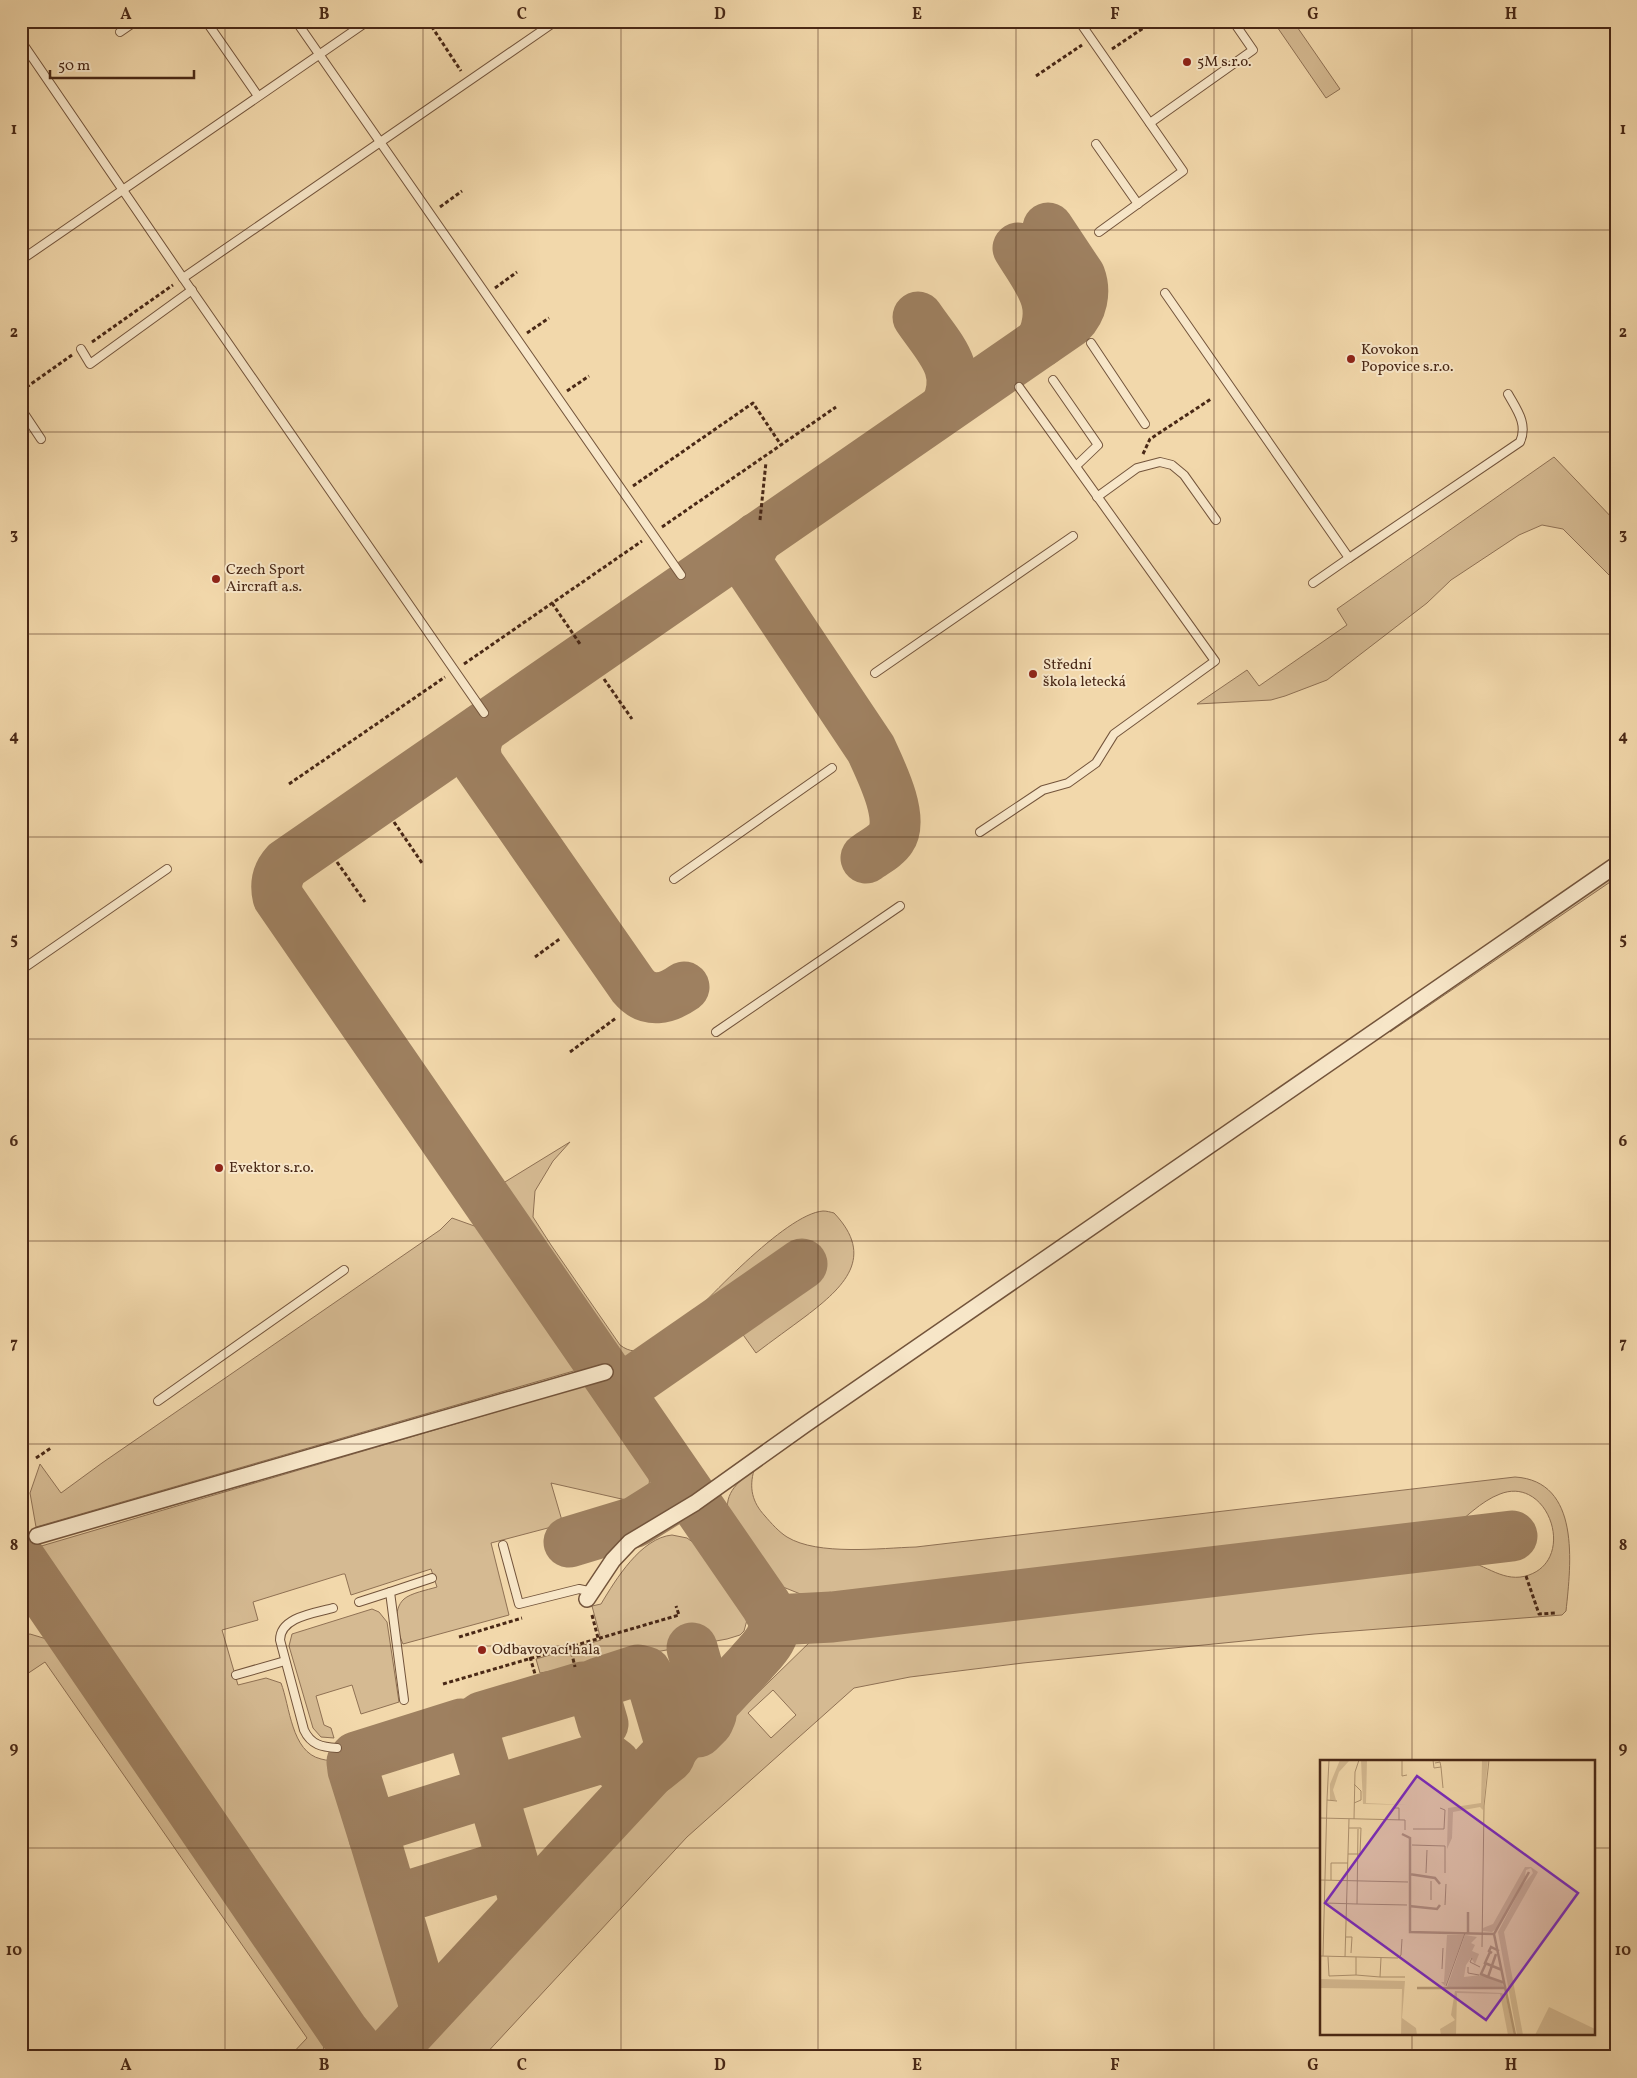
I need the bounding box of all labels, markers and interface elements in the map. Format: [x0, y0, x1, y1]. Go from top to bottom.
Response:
text: A [120, 4, 132, 26]
text: B [319, 4, 330, 26]
text: C [517, 4, 527, 26]
text: D [714, 4, 726, 26]
text: E [912, 4, 922, 26]
text: F [1110, 4, 1120, 26]
text: G [1307, 4, 1319, 26]
text: H [1505, 4, 1517, 26]
scale bar [50, 48, 194, 80]
place label: 5M s.r.o. [1197, 52, 1252, 73]
text: 50 m [58, 56, 90, 77]
marker: 5M s.r.o. [1181, 56, 1193, 68]
text: 1 [11, 119, 17, 141]
text: 1 [1620, 119, 1626, 141]
text: 2 [10, 322, 18, 344]
text: 2 [1619, 322, 1627, 344]
place label: Kovokon Popovice s.r.o. [1361, 340, 1453, 378]
marker: Kovokon Popovice s.r.o. [1345, 353, 1357, 365]
text: 3 [10, 524, 18, 546]
text: 3 [1619, 524, 1627, 546]
place label: Czech Sport Aircraft a.s. [226, 560, 305, 598]
marker: Czech Sport Aircraft a.s. [210, 573, 222, 585]
place label: Střední škola letecká [1043, 655, 1126, 693]
marker: Střední škola letecká [1027, 668, 1039, 680]
text: 4 [9, 726, 19, 748]
text: 4 [1618, 726, 1628, 748]
text: 5 [10, 929, 18, 951]
text: 5 [1619, 929, 1627, 951]
text: 6 [10, 1131, 19, 1153]
text: 6 [1619, 1131, 1628, 1153]
place label: Evektor s.r.o. [229, 1158, 314, 1179]
marker: Evektor s.r.o. [213, 1162, 225, 1174]
text: 7 [10, 1333, 18, 1355]
text: 7 [1619, 1333, 1627, 1355]
text: 8 [10, 1535, 18, 1557]
text: 8 [1619, 1535, 1627, 1557]
place label: Odbavovací hala [492, 1640, 600, 1661]
marker: Odbavovací hala [476, 1644, 488, 1656]
text: 9 [10, 1738, 19, 1760]
text: 9 [1619, 1738, 1628, 1760]
inset map [1320, 1760, 1594, 2036]
text: 10 [6, 1940, 22, 1962]
text: 10 [1615, 1940, 1631, 1962]
text: A [120, 2055, 132, 2077]
text: B [319, 2055, 330, 2077]
text: C [517, 2055, 527, 2077]
text: D [714, 2055, 726, 2077]
text: E [912, 2055, 922, 2077]
text: F [1110, 2055, 1120, 2077]
text: G [1307, 2055, 1319, 2077]
text: H [1505, 2055, 1517, 2077]

